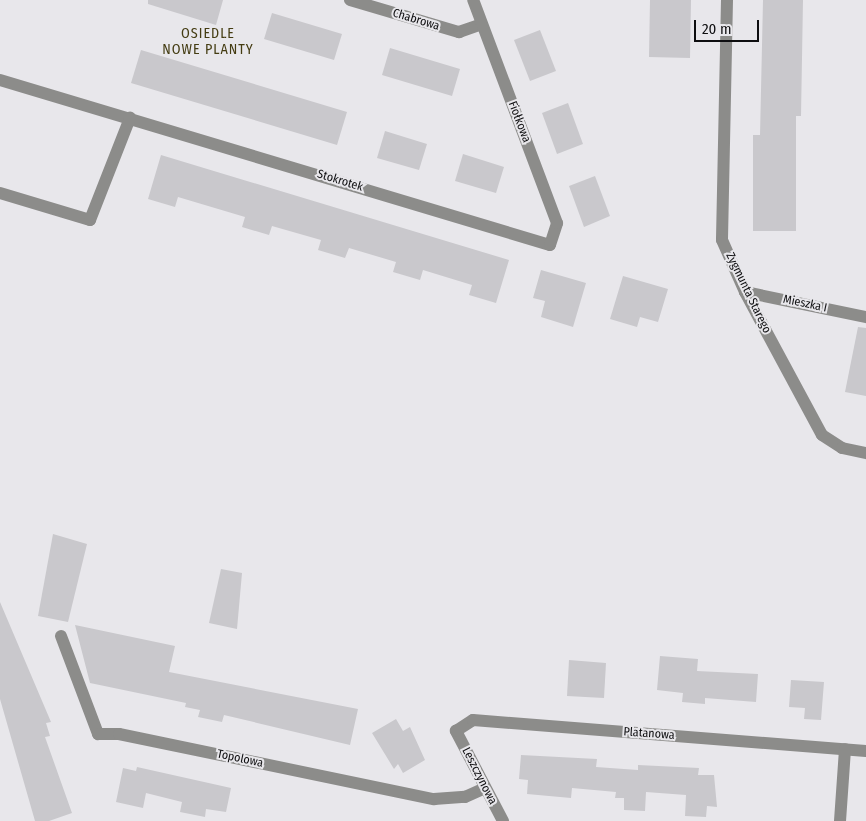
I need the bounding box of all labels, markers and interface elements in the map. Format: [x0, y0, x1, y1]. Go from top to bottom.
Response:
street label: Chabrowa [391, 6, 441, 34]
scale bar [696, 10, 761, 42]
text: 20 m [702, 20, 732, 38]
district label: OSIEDLE NOWE PLANTY [161, 26, 255, 58]
street label: Fiołkowa [505, 99, 533, 145]
street label: Stokrotek [315, 167, 365, 195]
street label: Zygmunta Starego [722, 250, 774, 336]
street label: Mieszka I [782, 292, 828, 316]
street label: Platanowa [623, 725, 675, 743]
street label: Leszczynowa [458, 745, 500, 807]
street label: Topolowa [216, 747, 264, 771]

